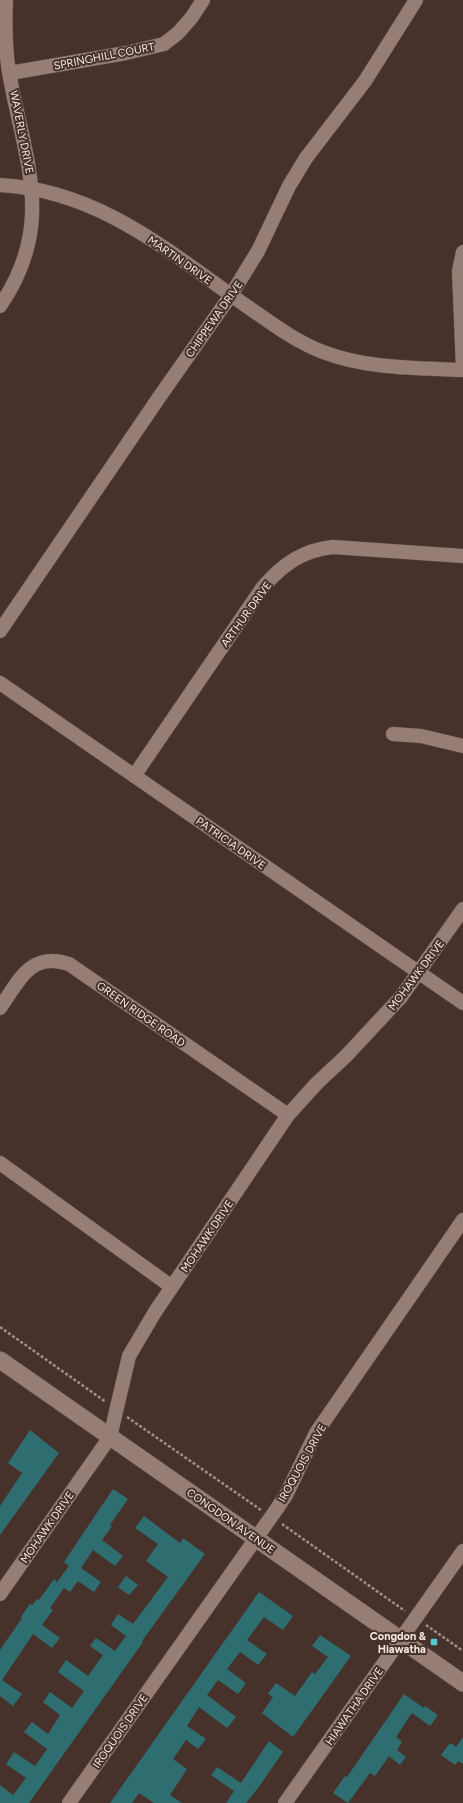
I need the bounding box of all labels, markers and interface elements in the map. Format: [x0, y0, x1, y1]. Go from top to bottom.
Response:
street label: SPRINGHILL COURT [53, 40, 156, 73]
street label: WAVERLY DRIVE [7, 89, 36, 175]
street label: MARTIN DRIVE [145, 233, 214, 287]
street label: CHIPPEWA DRIVE [183, 279, 246, 360]
street label: ARTHUR DRIVE [218, 579, 274, 650]
street label: PATRICIA DRIVE [193, 814, 268, 872]
street label: MOHAWK DRIVE [386, 938, 447, 1013]
street label: GREEN RIDGE ROAD [94, 979, 188, 1050]
street label: MOHAWK DRIVE [178, 1198, 236, 1275]
street label: IROQUOIS DRIVE [276, 1422, 329, 1505]
street label: CONGDON AVENUE [184, 1486, 277, 1557]
street label: MOHAWK DRIVE [18, 1489, 77, 1566]
place label: Congdon & Hiawatha [370, 1630, 427, 1656]
marker: Congdon & Hiawatha [429, 1637, 439, 1647]
street label: HIAWATHA DRIVE [323, 1665, 386, 1748]
street label: IROQUOIS DRIVE [90, 1692, 151, 1771]

